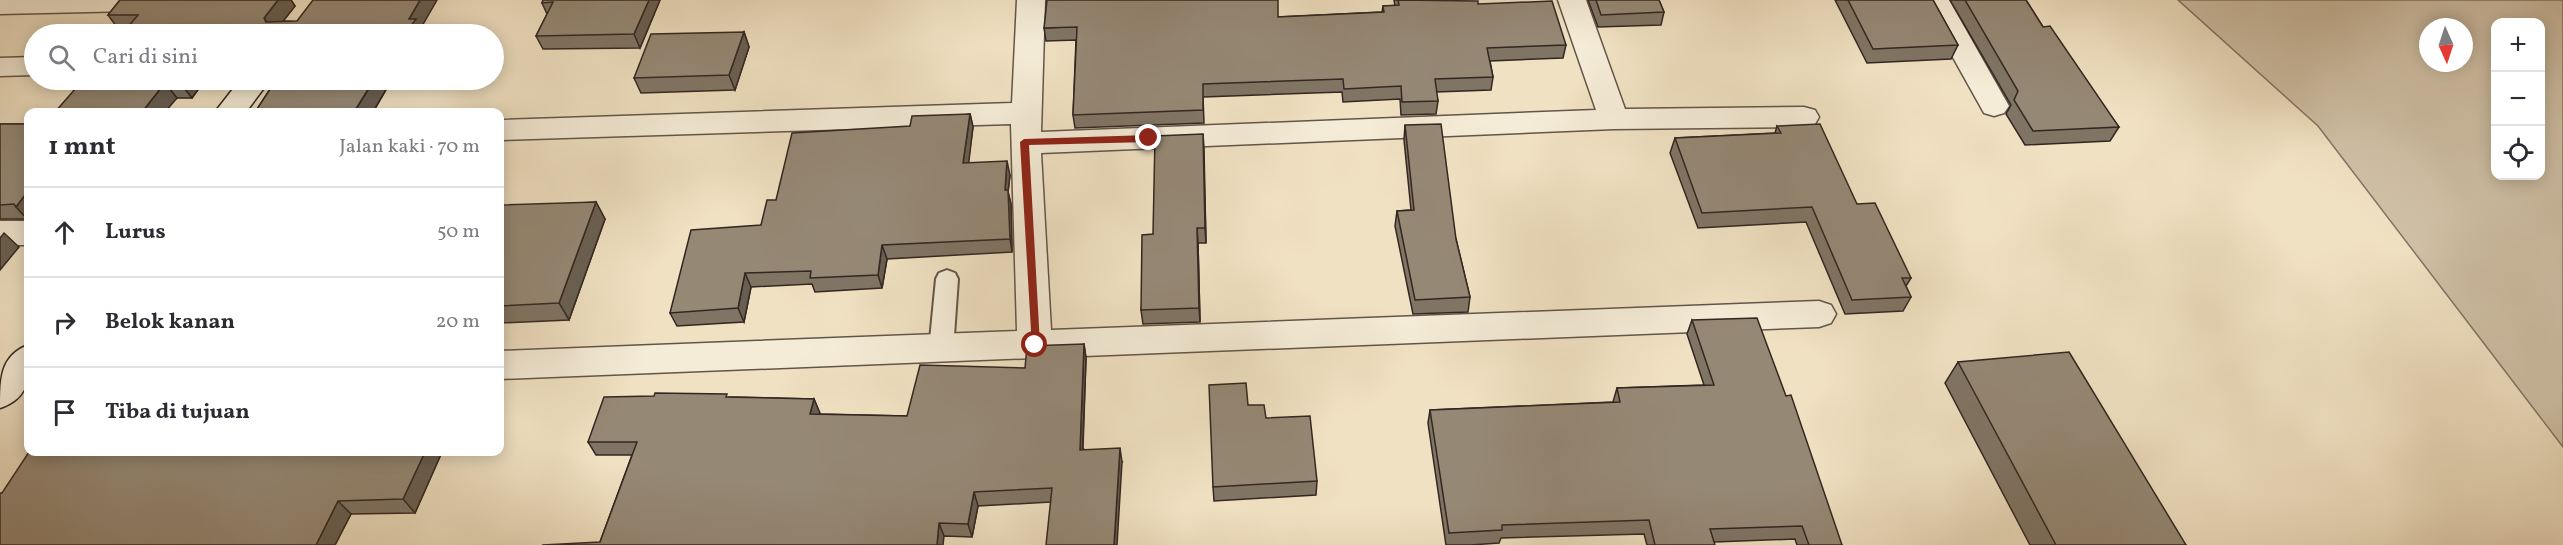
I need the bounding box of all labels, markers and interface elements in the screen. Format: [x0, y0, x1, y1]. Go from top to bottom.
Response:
north arrow [2419, 18, 2473, 72]
map controls [2491, 18, 2545, 180]
button: + [2491, 18, 2545, 72]
search box [24, 24, 504, 90]
icon: search [45, 41, 78, 74]
text: Cari di sini [93, 42, 198, 73]
button: − [2491, 72, 2545, 126]
route end [1135, 124, 1161, 150]
button: locate [2491, 126, 2545, 180]
text: 1 mnt [48, 129, 116, 165]
text: Jalan kaki · 70 m [339, 133, 480, 161]
icon: ahead [48, 216, 81, 249]
text: Lurus [105, 217, 166, 248]
text: 50 m [437, 218, 480, 246]
icon: right [48, 306, 81, 339]
text: Belok kanan [105, 307, 235, 338]
text: 20 m [436, 308, 480, 336]
route start [1021, 331, 1047, 357]
icon: arrive [48, 396, 81, 429]
text: Tiba di tujuan [105, 397, 250, 428]

